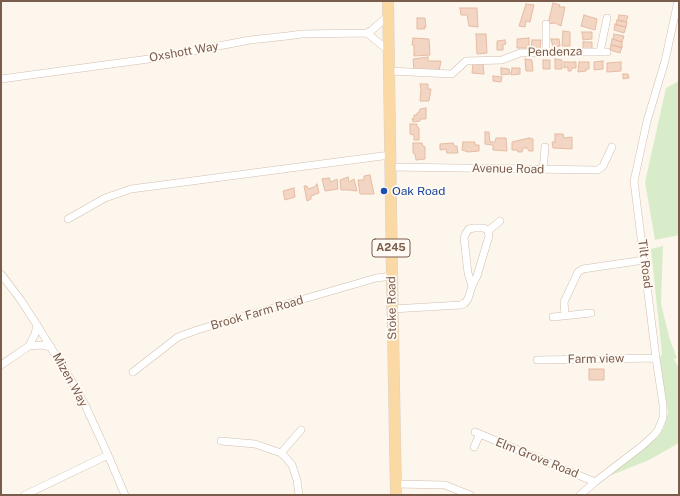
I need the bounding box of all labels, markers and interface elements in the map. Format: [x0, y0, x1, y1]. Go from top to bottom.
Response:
street label: Oxshott Way [148, 39, 220, 65]
street label: Pendenza [528, 44, 582, 60]
street label: Avenue Road [472, 161, 544, 177]
place label: Oak Road [392, 184, 445, 198]
marker: Oak Road [379, 186, 389, 196]
road number: A245 [372, 239, 410, 257]
street label: Tilt Road [635, 239, 655, 289]
street label: Stoke Road [384, 276, 400, 340]
street label: Brook Farm Road [209, 293, 305, 333]
street label: Mizen Way [49, 350, 91, 410]
street label: Farm view [568, 351, 624, 367]
street label: Elm Grove Road [493, 435, 581, 481]

